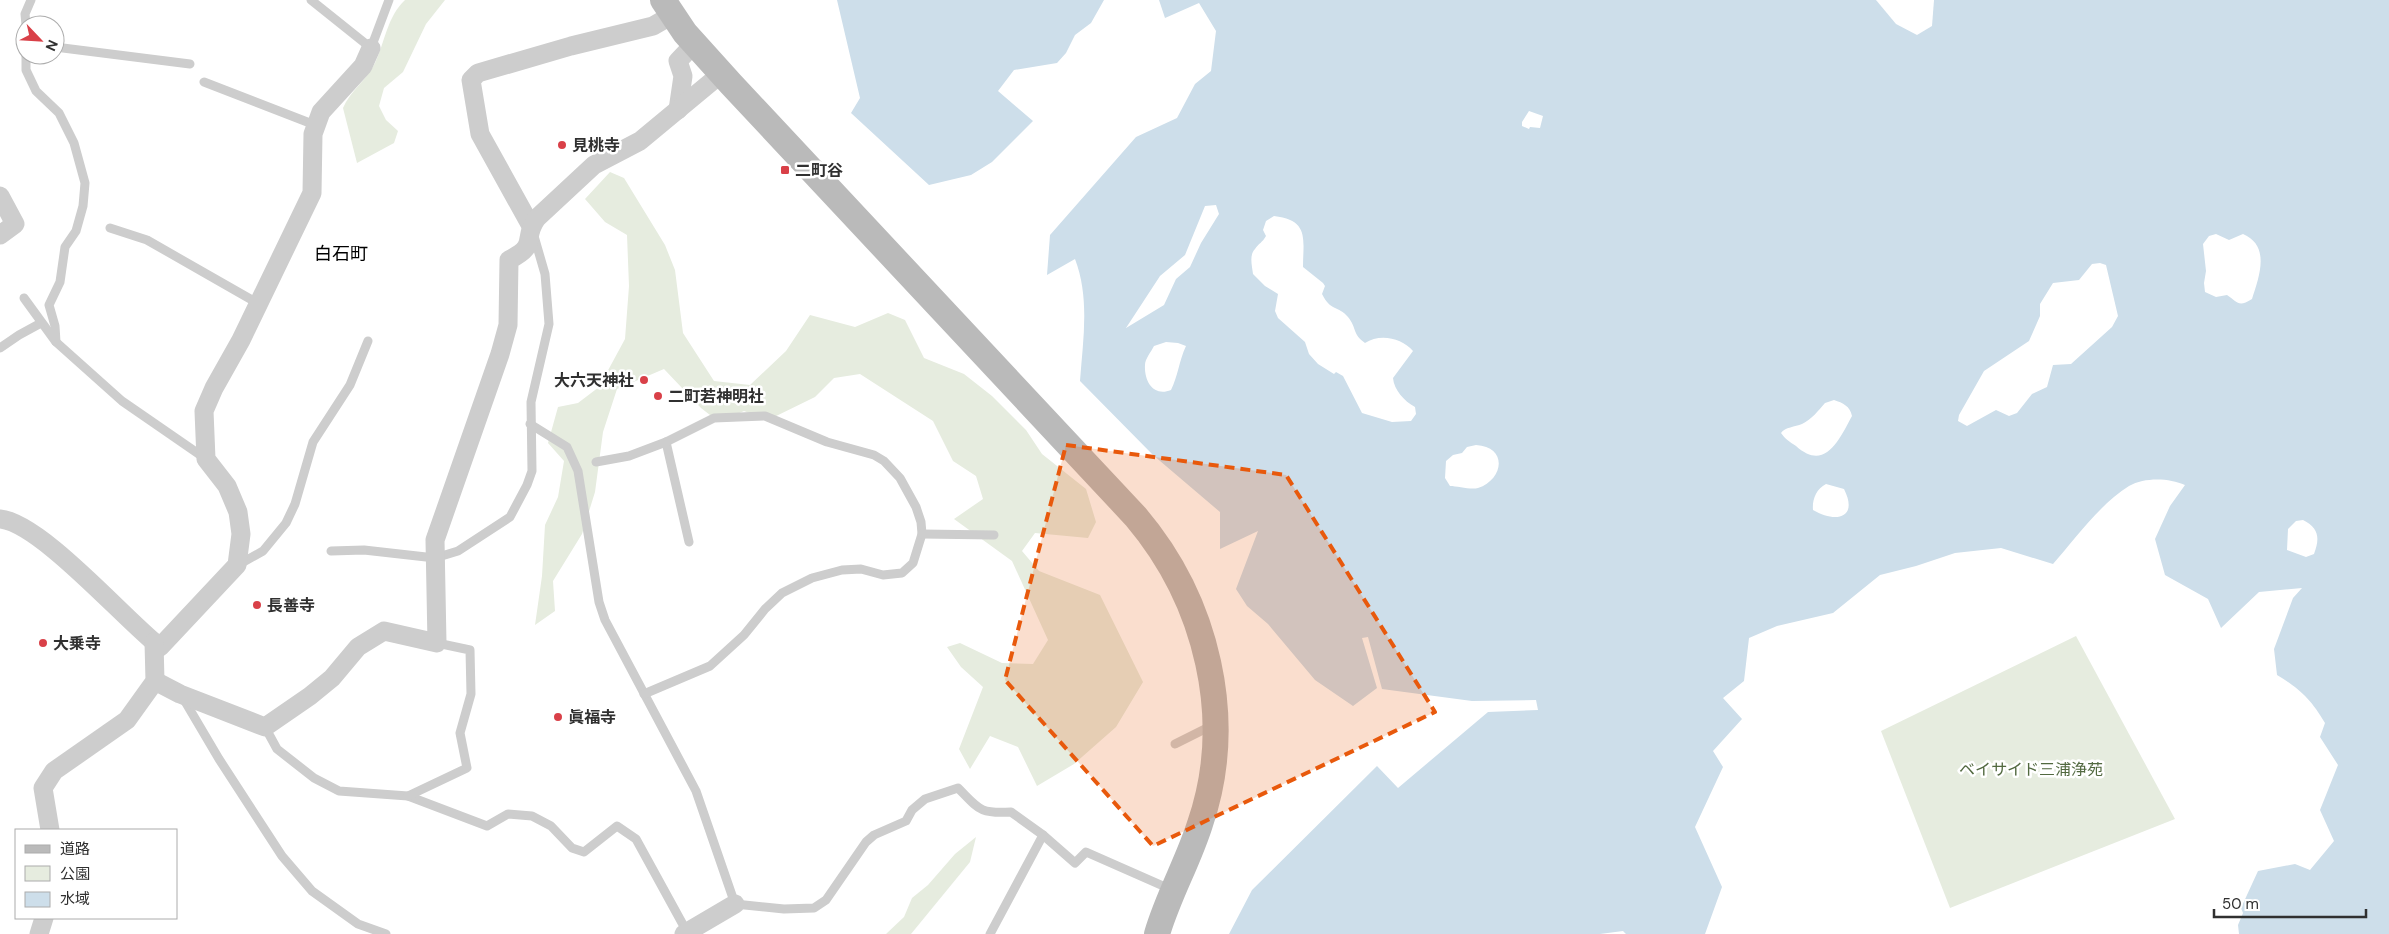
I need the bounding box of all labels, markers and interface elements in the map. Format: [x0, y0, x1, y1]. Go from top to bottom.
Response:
north arrow [15, 15, 65, 65]
text: N [41, 37, 62, 54]
place label: 見桃寺 [572, 135, 620, 156]
marker: 見桃寺 [556, 139, 568, 151]
place label: 二町谷 [795, 160, 843, 181]
marker: 二町谷 [779, 164, 791, 176]
district label: 白石町 [314, 242, 368, 266]
place label: 大六天神社 [554, 370, 634, 391]
marker: 大六天神社 [638, 374, 650, 386]
place label: 二町若神明社 [668, 386, 764, 407]
marker: 二町若神明社 [652, 390, 664, 402]
place label: 長善寺 [267, 595, 315, 616]
marker: 長善寺 [251, 599, 263, 611]
place label: 大乗寺 [53, 633, 101, 654]
marker: 大乗寺 [37, 637, 49, 649]
place label: 眞福寺 [568, 707, 616, 728]
marker: 眞福寺 [552, 711, 564, 723]
park label: ベイサイド三浦浄苑 [1959, 759, 2103, 780]
legend [15, 829, 178, 919]
text: 道路 [60, 839, 90, 859]
text: 公園 [60, 864, 90, 884]
scale bar [2214, 886, 2366, 918]
text: 水域 [60, 889, 90, 909]
text: 50 m [2222, 894, 2259, 914]

